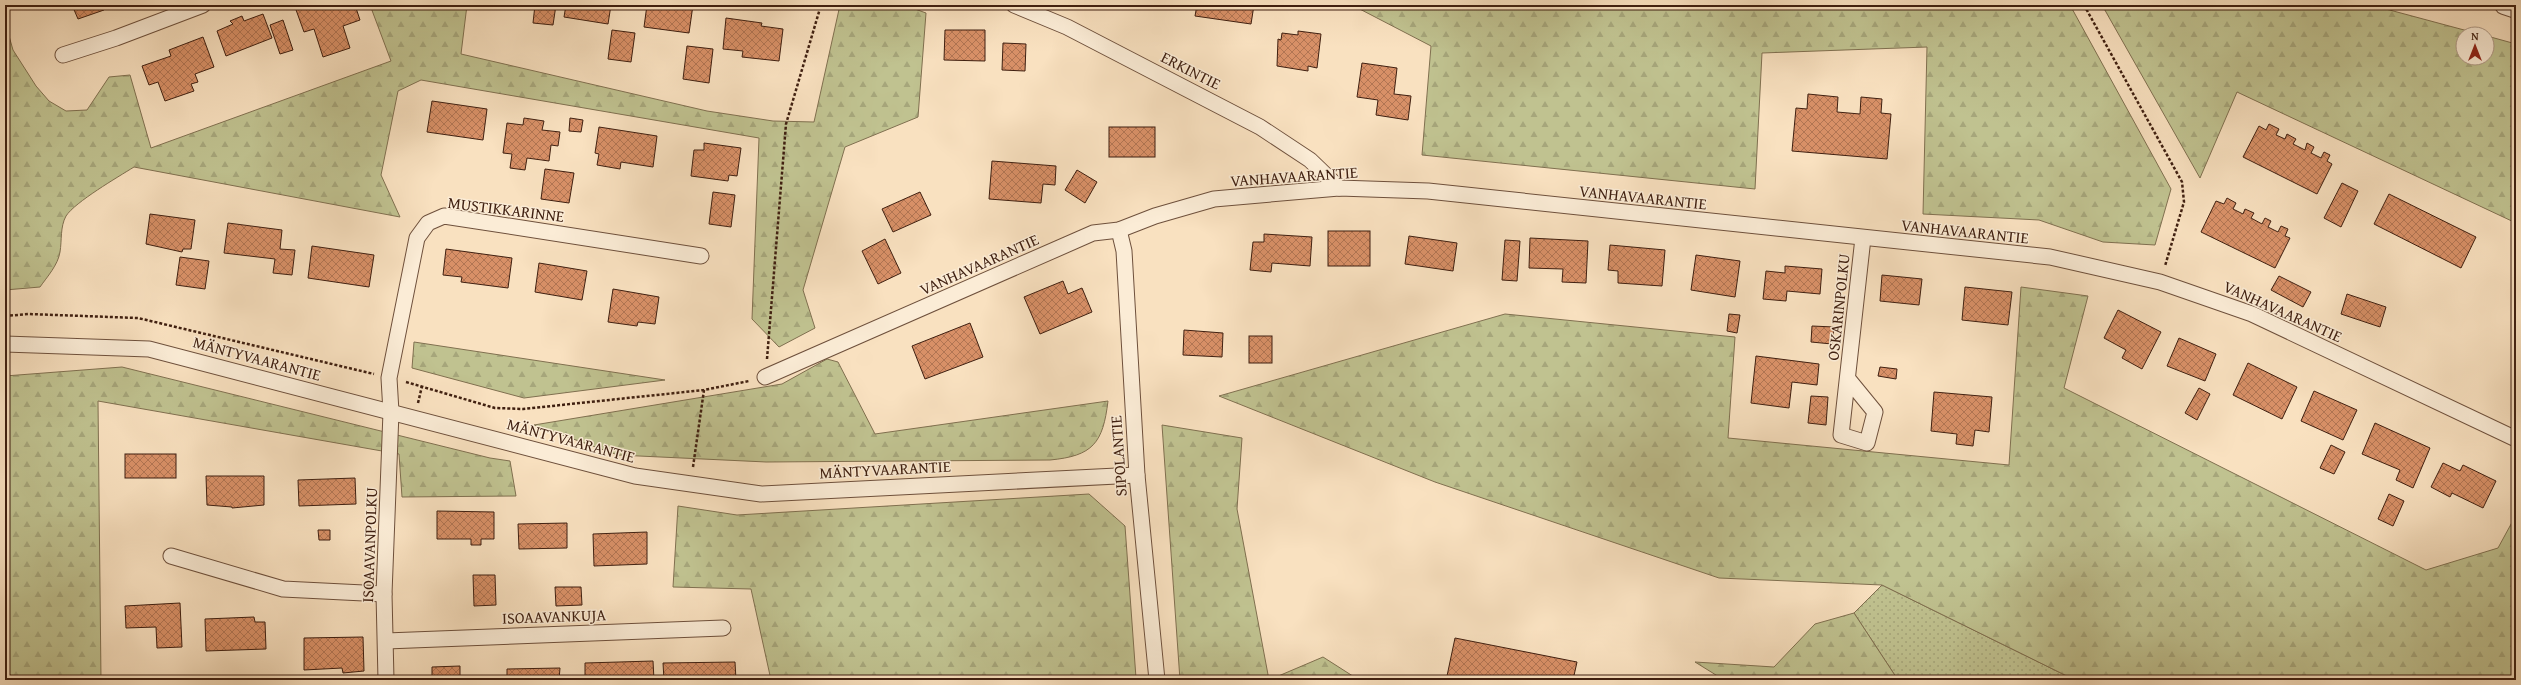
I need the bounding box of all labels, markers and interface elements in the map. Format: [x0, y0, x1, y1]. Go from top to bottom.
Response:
north arrow [2455, 26, 2495, 66]
text: N [2471, 28, 2479, 44]
street label: ERKINTIE [1157, 45, 1225, 95]
street label: VANHAVAARANTIE [1229, 160, 1359, 192]
street label: VANHAVAARANTIE [1578, 178, 1708, 216]
street label: MUSTIKKARINNE [446, 190, 566, 228]
street label: VANHAVAARANTIE [1900, 212, 2030, 250]
street label: VANHAVAARANTIE [916, 227, 1042, 301]
street label: OSKARINPOLKU [1820, 252, 1856, 362]
street label: VANHAVAARANTIE [2220, 274, 2346, 348]
street label: MÄNTYVAARANTIE [190, 329, 324, 387]
street label: MÄNTYVAARANTIE [504, 411, 638, 469]
street label: SIPOLANTIE [1103, 415, 1133, 497]
street label: MÄNTYVAARANTIE [819, 454, 951, 484]
street label: ISOAAVANPOLKU [355, 486, 383, 603]
street label: ISOAAVANKUJA [502, 602, 607, 630]

